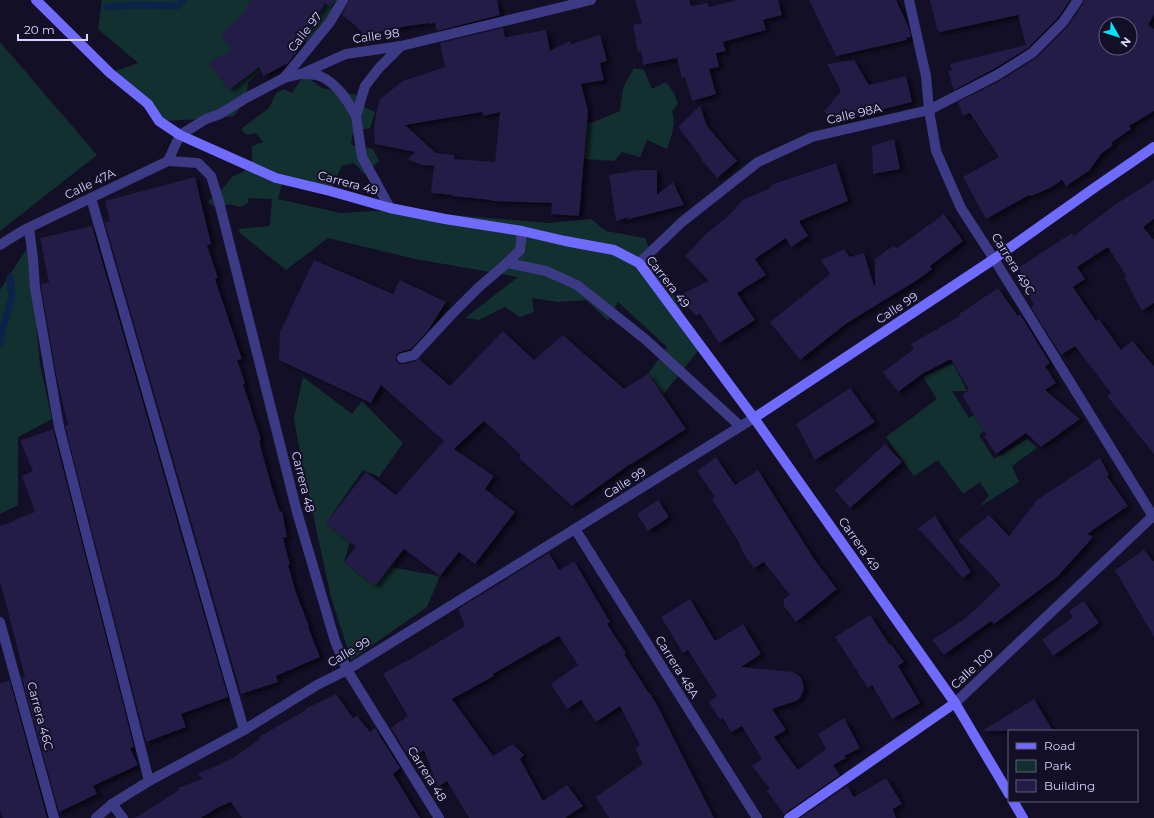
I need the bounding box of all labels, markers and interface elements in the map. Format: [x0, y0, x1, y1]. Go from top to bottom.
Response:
street label: Calle 97 [284, 9, 325, 55]
scale bar [18, 16, 87, 42]
north arrow [1098, 16, 1138, 56]
text: 20 m [24, 22, 55, 37]
street label: Calle 98 [351, 25, 401, 46]
text: N [1118, 34, 1134, 50]
street label: Calle 98A [825, 100, 883, 127]
street label: Calle 47A [62, 165, 118, 202]
street label: Carrera 49 [316, 167, 380, 198]
street label: Carrera 49C [988, 230, 1039, 298]
street label: Carrera 49 [643, 253, 693, 311]
street label: Calle 99 [873, 289, 921, 327]
street label: Carrera 48 [289, 450, 318, 514]
street label: Calle 99 [601, 464, 649, 501]
street label: Carrera 49 [836, 514, 883, 573]
street label: Calle 99 [325, 633, 373, 670]
street label: Carrera 48A [652, 633, 703, 701]
street label: Calle 100 [947, 645, 996, 692]
street label: Carrera 46C [24, 680, 57, 752]
legend [1008, 730, 1138, 802]
text: Road [1044, 738, 1075, 753]
street label: Carrera 48 [405, 743, 450, 804]
text: Park [1044, 758, 1072, 773]
text: Building [1044, 778, 1095, 793]

